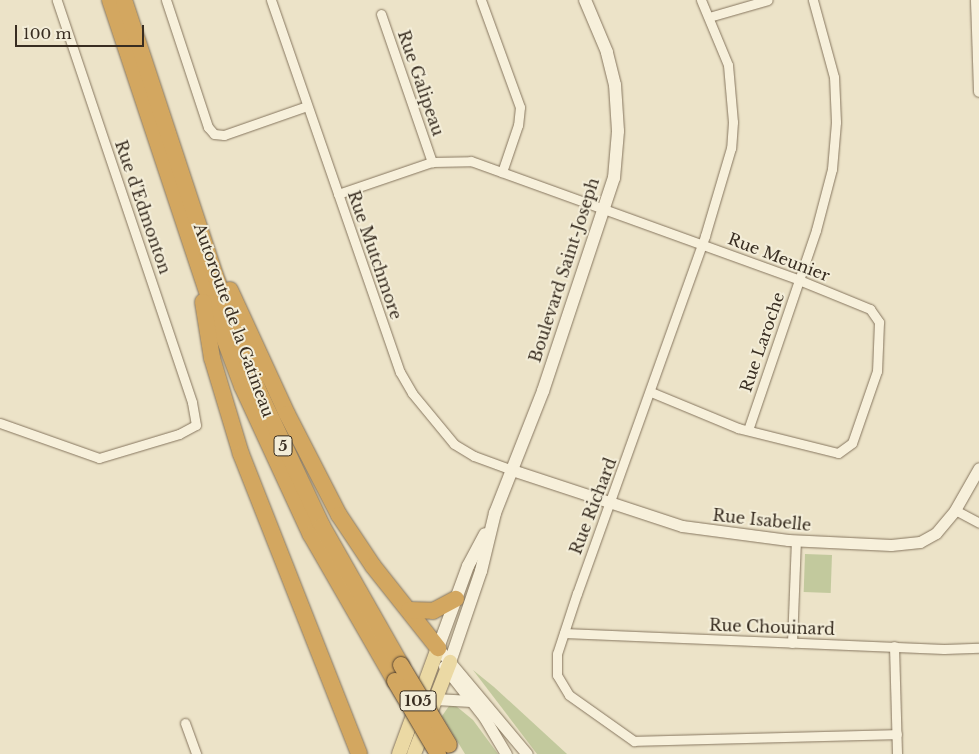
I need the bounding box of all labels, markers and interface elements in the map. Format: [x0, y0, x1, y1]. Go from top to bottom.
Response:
scale bar [18, 15, 146, 47]
text: 100 m [23, 24, 72, 43]
street label: Rue Galipeau [394, 28, 448, 138]
street label: Rue d'Edmonton [111, 138, 175, 276]
street label: Boulevard Saint-Joseph [525, 175, 603, 365]
street label: Rue Mutchmore [344, 188, 406, 322]
street label: Autoroute de la Gatineau [190, 220, 278, 420]
street label: Rue Meunier [725, 229, 833, 285]
street label: Rue Laroche [736, 290, 788, 394]
road number: 5 [273, 434, 293, 458]
street label: Rue Richard [566, 455, 620, 557]
street label: Rue Isabelle [712, 505, 812, 535]
street label: Rue Chouinard [709, 615, 835, 639]
road number: 105 [399, 688, 437, 714]

